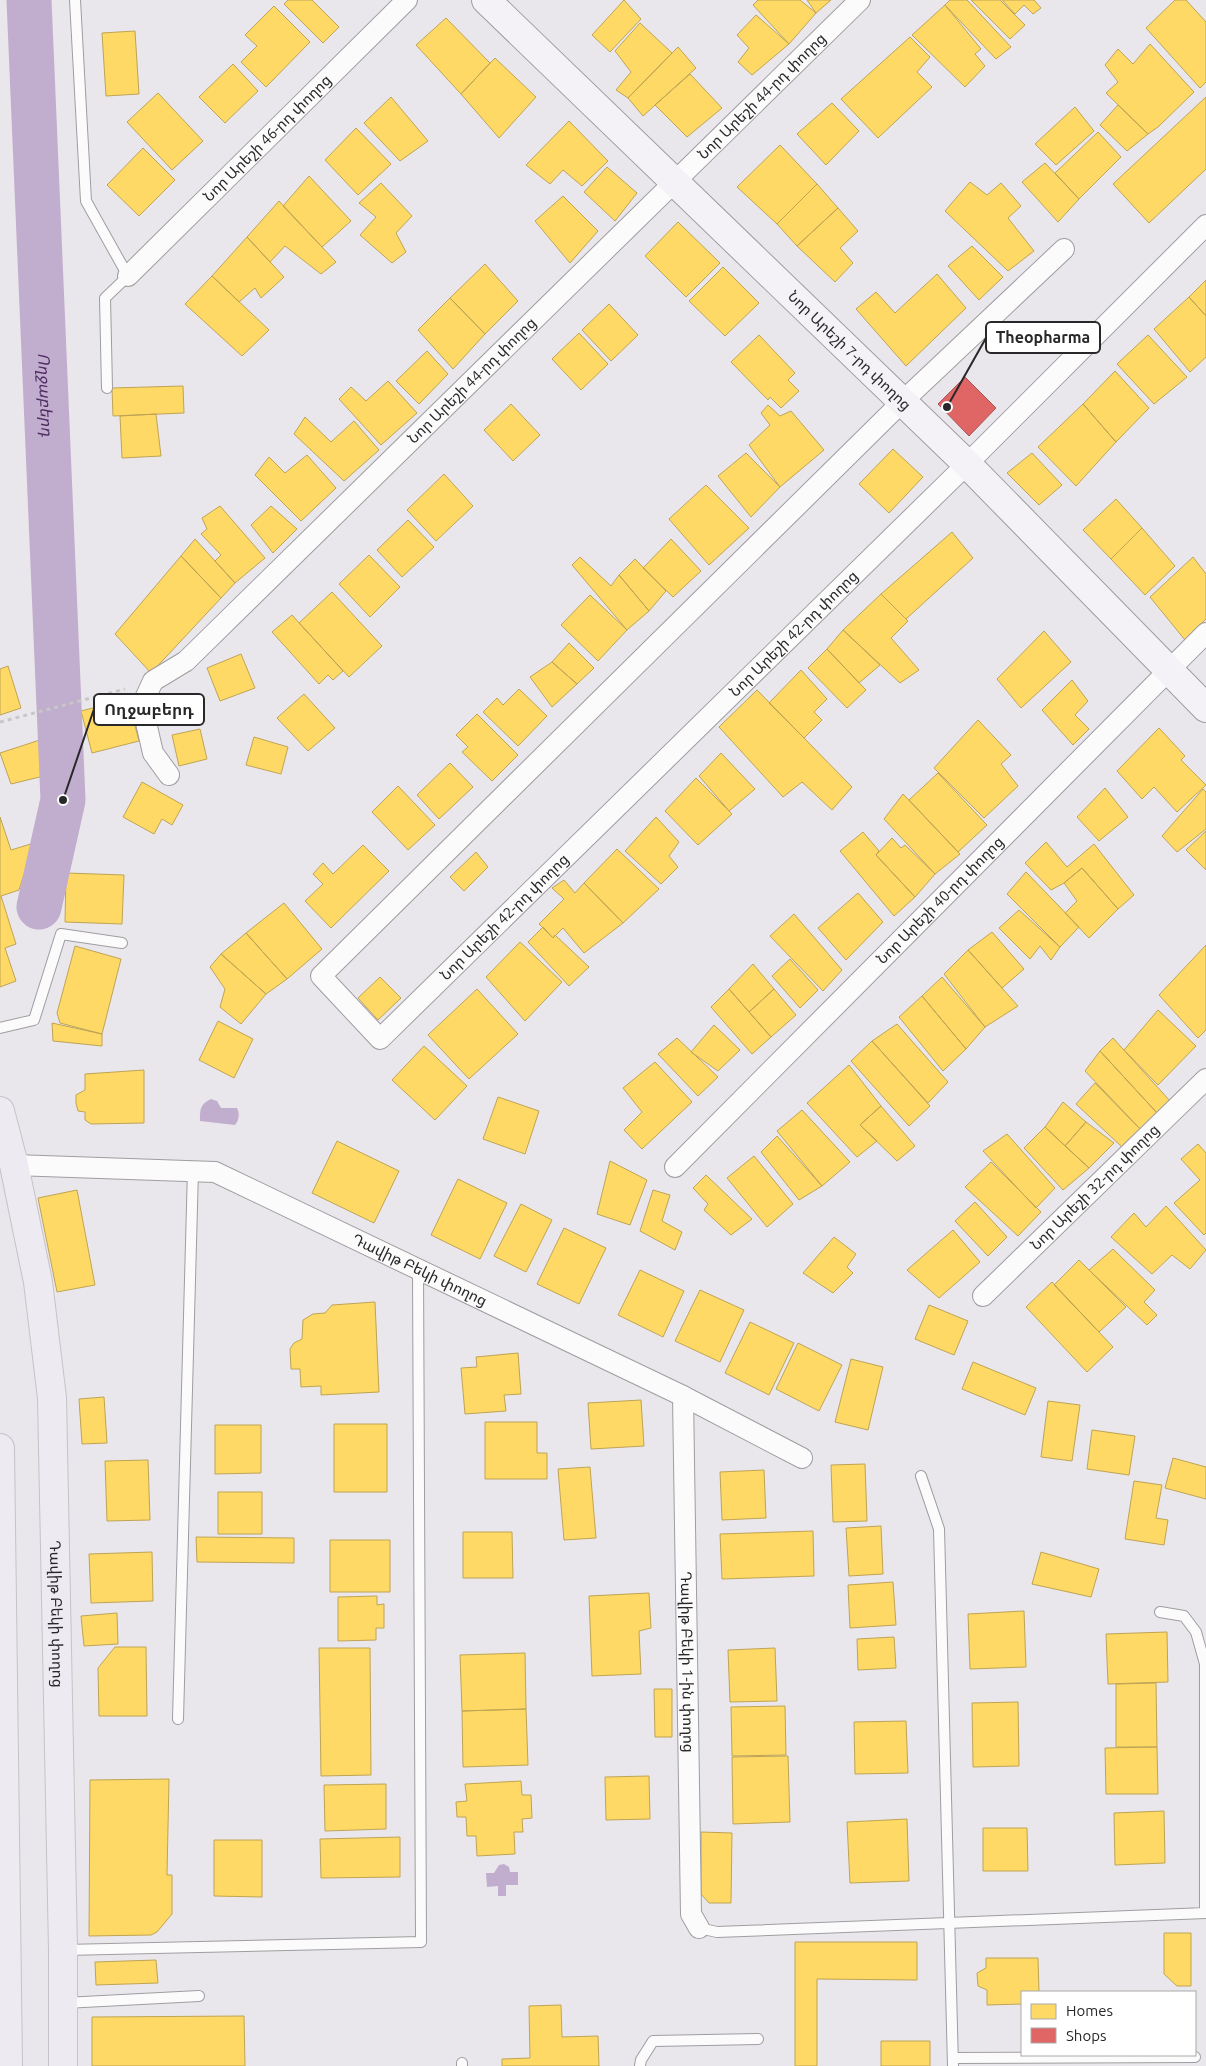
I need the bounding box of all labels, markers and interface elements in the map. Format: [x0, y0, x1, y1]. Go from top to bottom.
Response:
street label: Նոր Արեշի 44-րդ փողոց [694, 29, 830, 162]
street label: Նոր Արեշի 46-րդ փողոց [200, 71, 335, 205]
street label: Նոր Արեշի 7-րդ փողոց [785, 287, 915, 414]
street label: Նոր Արեշի 44-րդ փողոց [404, 314, 540, 447]
callout: Theopharma [986, 322, 1100, 353]
text: Theopharma [996, 328, 1090, 346]
water label: Ողջաբերդ [34, 352, 57, 438]
street label: Նոր Արեշի 42-րդ փողոց [726, 567, 862, 700]
callout: Ողջաբերդ [94, 694, 204, 725]
text: Ողջաբերդ [104, 700, 194, 719]
street label: Նոր Արեշի 40-րդ փողոց [873, 833, 1007, 967]
street label: Նոր Արեշի 42-րդ փողոց [436, 850, 572, 983]
street label: Նոր Արեշի 32-րդ փողոց [1027, 1121, 1163, 1253]
street label: Դավիթ Բեկի փողոց [350, 1230, 490, 1310]
street label: Դավիթ Բեկի փողոց [46, 1540, 67, 1688]
street label: Դավիթ Բեկի 1-ին փողոց [677, 1571, 698, 1753]
legend [1021, 1991, 1196, 2056]
text: Homes [1066, 2002, 1113, 2019]
text: Shops [1066, 2027, 1107, 2044]

